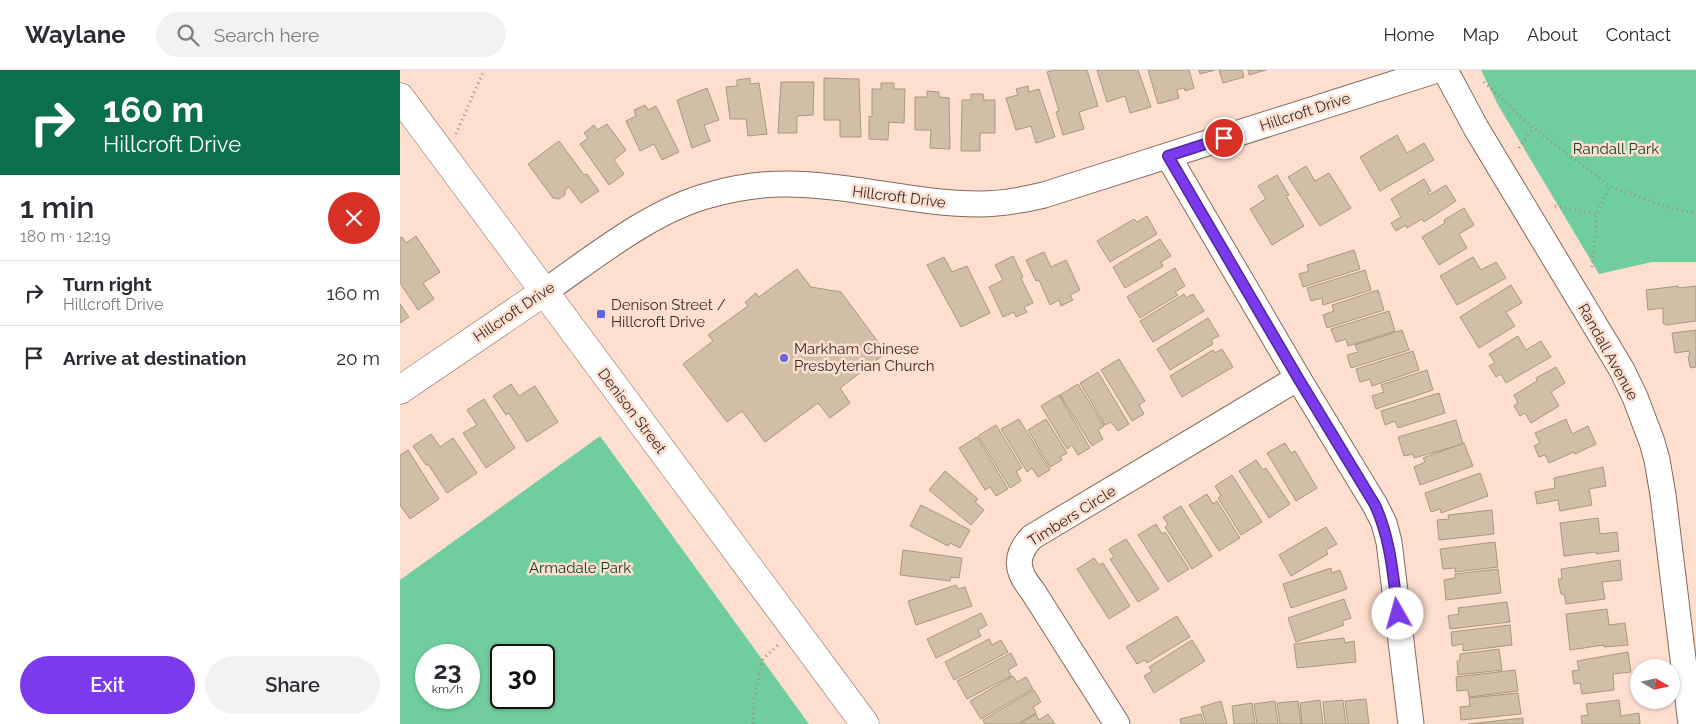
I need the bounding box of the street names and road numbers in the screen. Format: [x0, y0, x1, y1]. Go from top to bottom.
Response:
street label: Hillcroft Drive [1257, 89, 1353, 135]
street label: Hillcroft Drive [851, 182, 947, 212]
street label: Hillcroft Drive [470, 278, 558, 346]
street label: Randall Avenue [1574, 300, 1642, 404]
street label: Denison Street [594, 365, 670, 457]
street label: Timbers Circle [1025, 482, 1119, 550]

